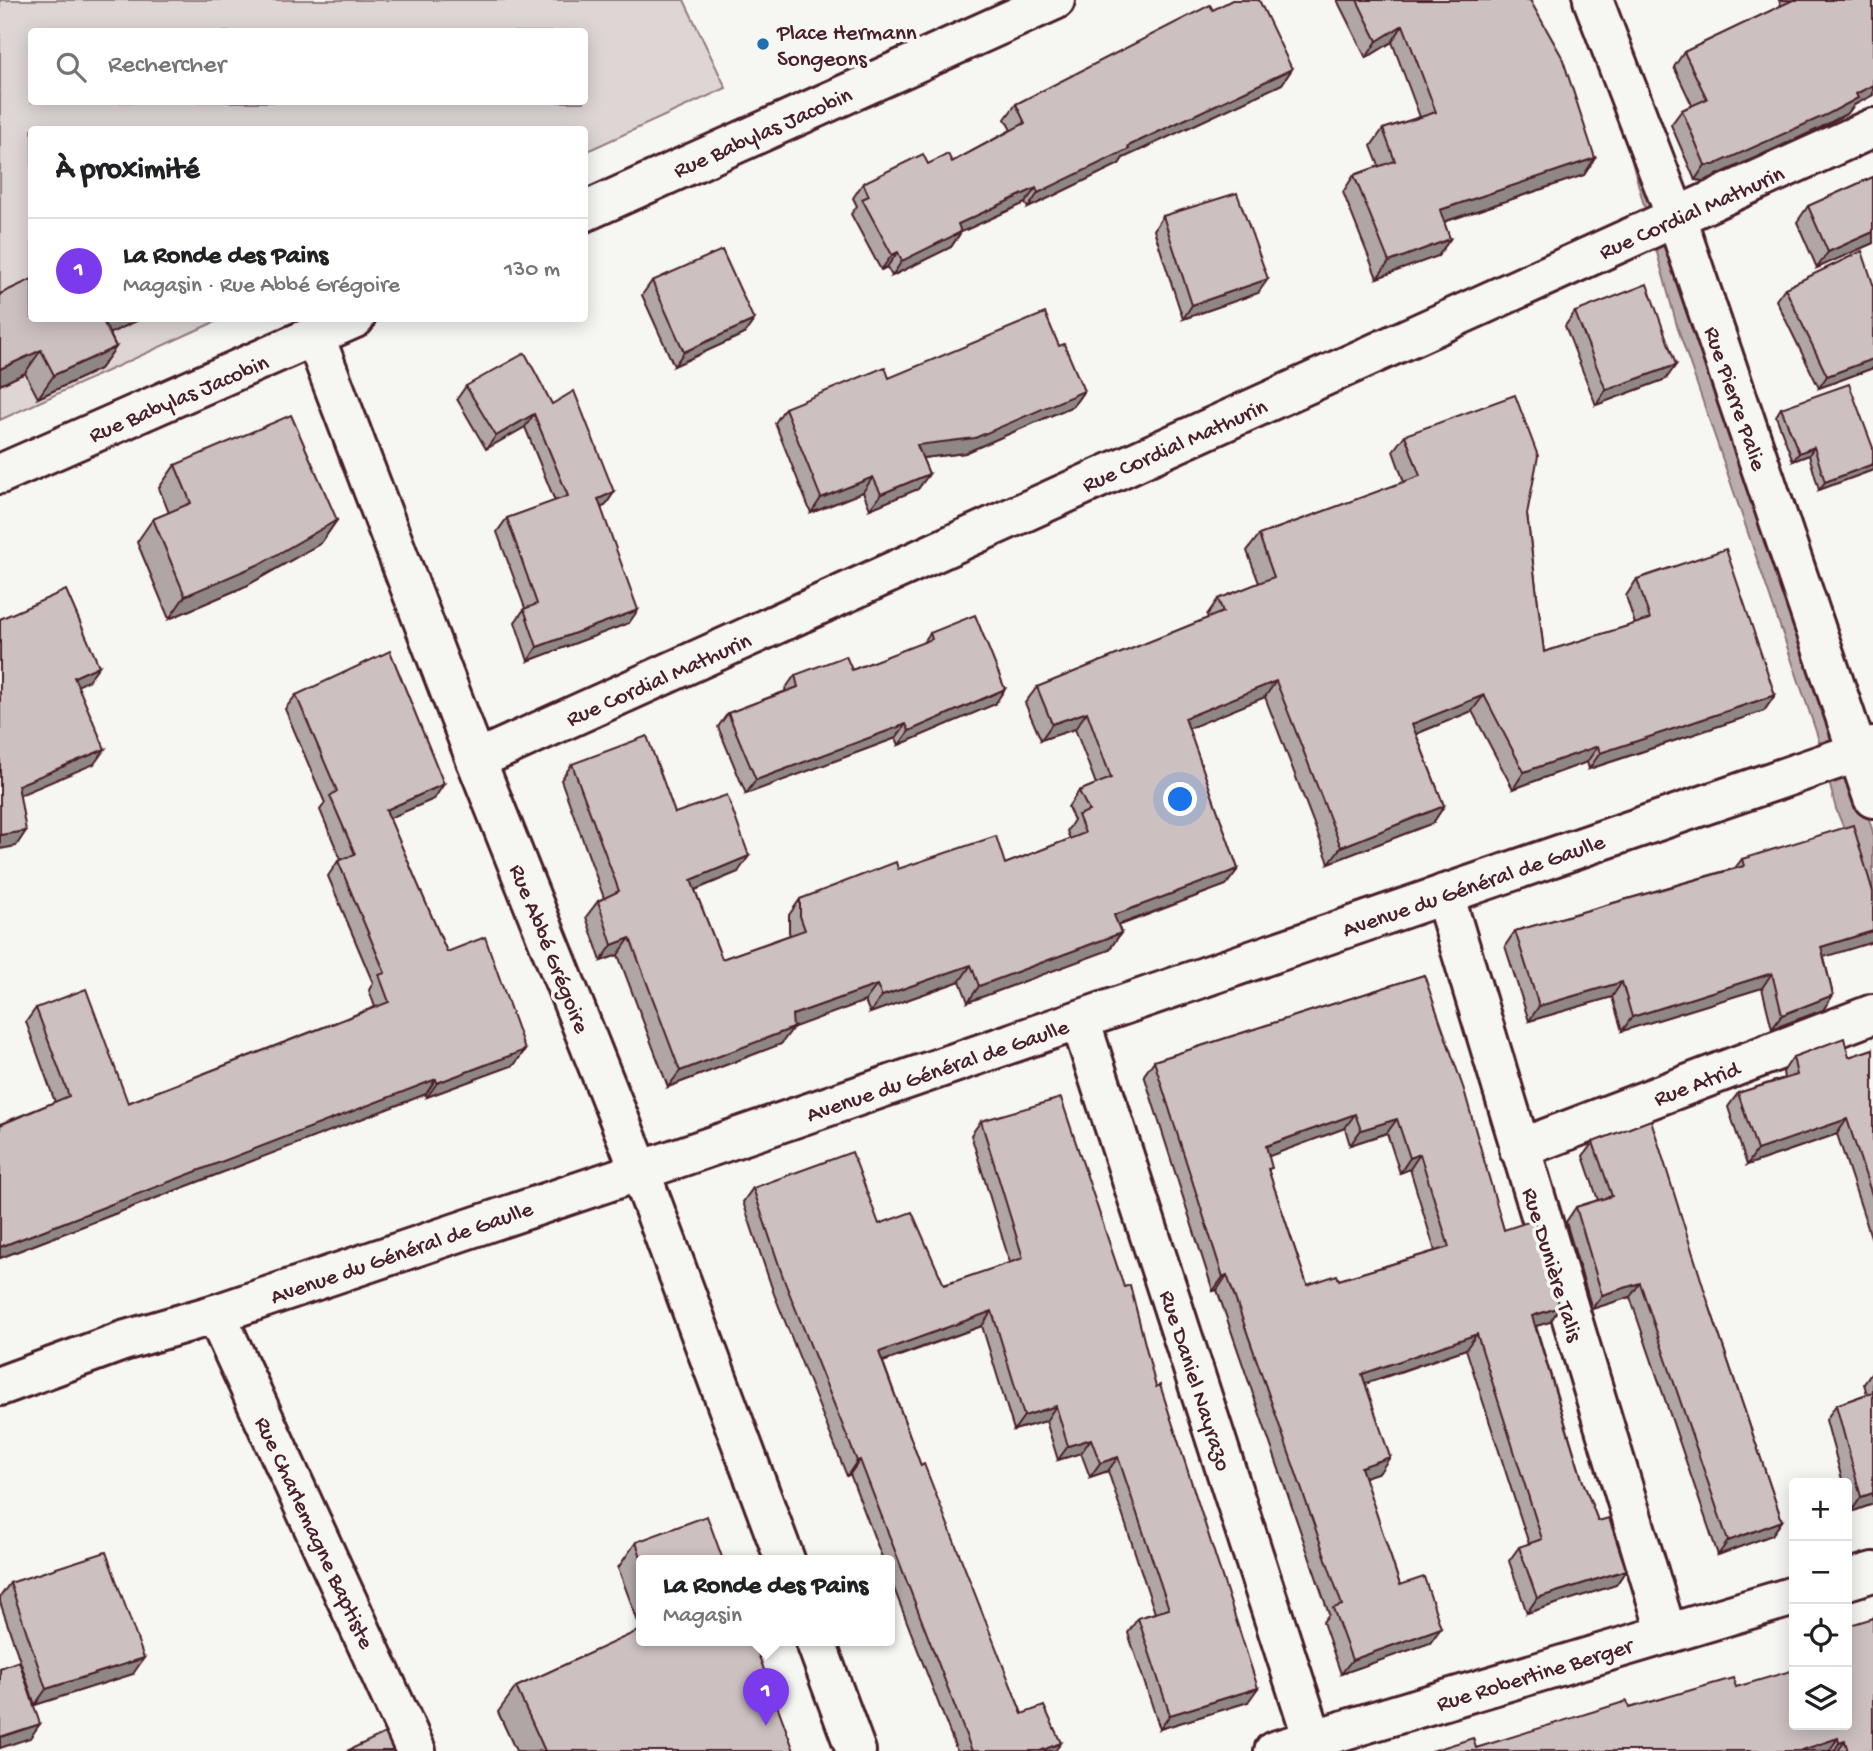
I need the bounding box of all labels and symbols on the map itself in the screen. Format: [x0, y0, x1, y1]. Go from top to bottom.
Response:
place label: Place Hermann Songeons [776, 21, 917, 74]
marker: Place Hermann Songeons [755, 36, 771, 52]
street label: Rue Babylas Jacobin [670, 83, 857, 186]
street label: Rue Cordial Mathurin [1596, 161, 1789, 267]
street label: Rue Pierre Palie [1696, 323, 1771, 476]
street label: Rue Babylas Jacobin [85, 350, 273, 450]
street label: Rue Cordial Mathurin [1079, 394, 1272, 500]
street label: Rue Cordial Mathurin [563, 628, 756, 734]
your location [1163, 782, 1197, 816]
street label: Avenue du Général de Gaulle [1339, 829, 1610, 945]
street label: Rue Abbé Grégoire [502, 861, 594, 1039]
street label: Avenue du Général de Gaulle [803, 1014, 1074, 1130]
street label: Rue Atrid [1651, 1056, 1745, 1114]
street label: Rue Dunière Talis [1514, 1185, 1587, 1346]
street label: Avenue du Général de Gaulle [267, 1196, 538, 1312]
street label: Rue Daniel Nayrazo [1152, 1287, 1236, 1475]
street label: Rue Charlemagne Baptiste [247, 1413, 379, 1655]
street label: Rue Robertine Berger [1434, 1633, 1638, 1719]
pin: 1 [743, 1668, 789, 1726]

